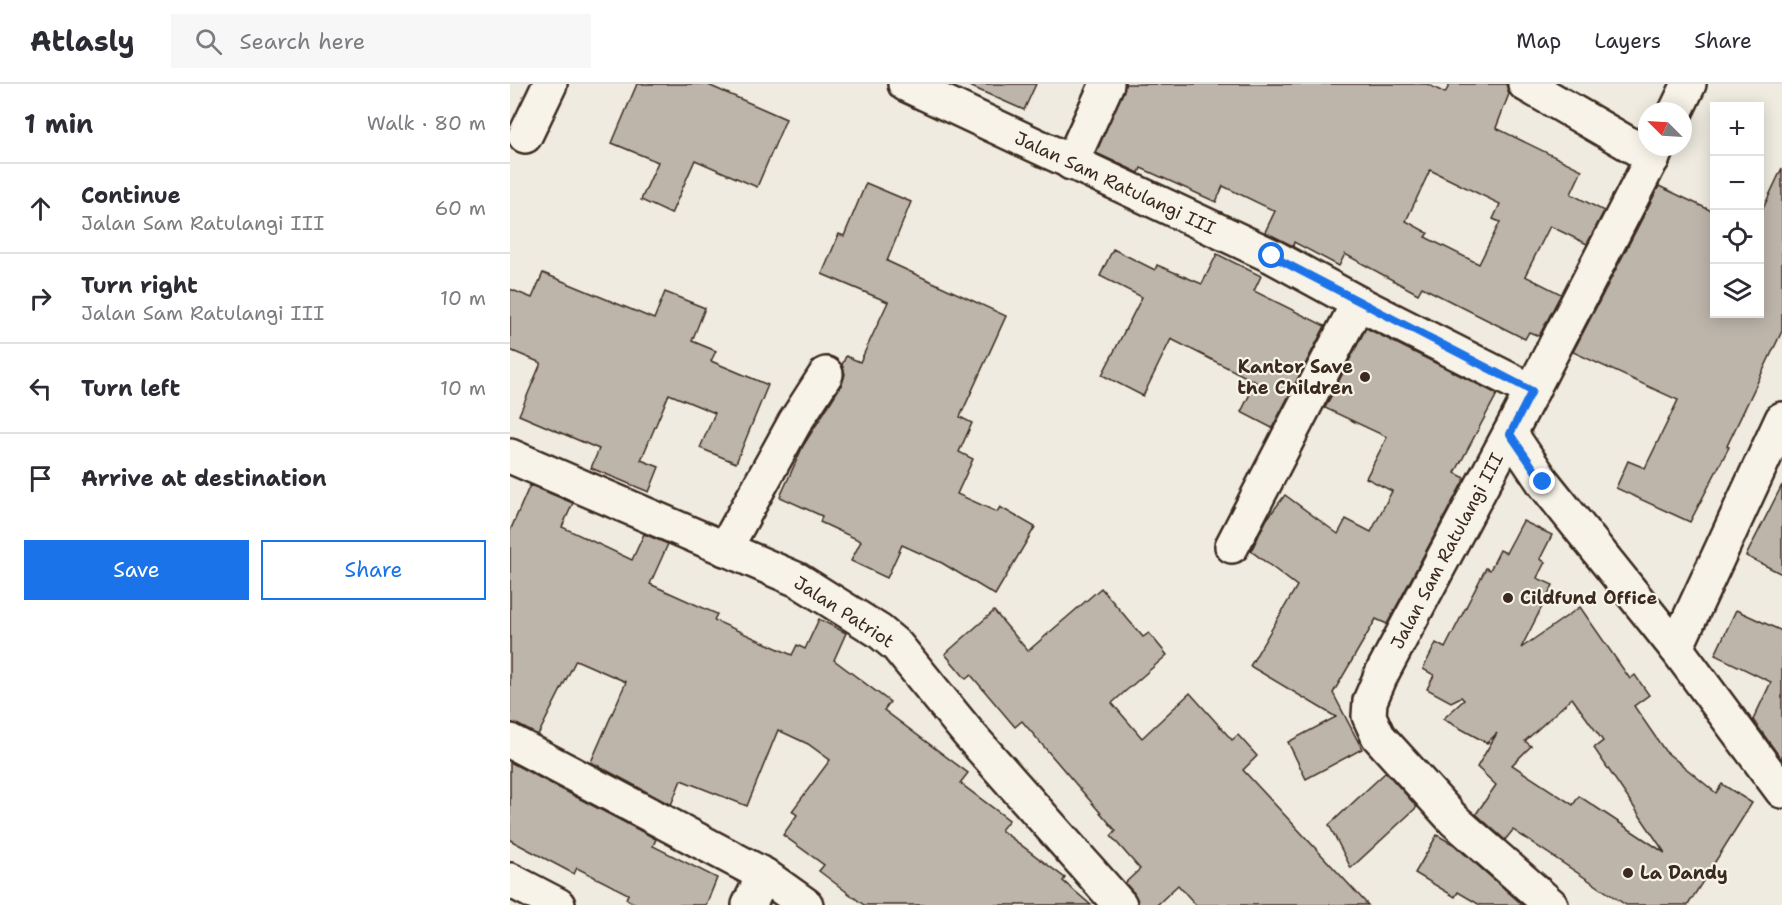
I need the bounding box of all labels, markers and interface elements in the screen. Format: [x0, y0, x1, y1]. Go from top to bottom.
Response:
search box [171, 14, 591, 68]
text: Atlasly [30, 22, 135, 60]
icon: search [192, 25, 225, 58]
text: Search here [240, 27, 365, 56]
text: Map [1516, 27, 1561, 55]
text: Layers [1594, 27, 1661, 55]
text: Share [1694, 27, 1752, 55]
north arrow [1638, 102, 1692, 156]
map controls [1710, 102, 1764, 318]
button: + [1710, 102, 1764, 156]
text: 1 min [24, 106, 93, 141]
text: Walk · 80 m [367, 110, 486, 136]
street label: Jalan Sam Ratulangi III [1011, 126, 1219, 240]
button: − [1710, 156, 1764, 210]
text: Continue [81, 181, 181, 210]
icon: ahead [24, 192, 57, 225]
text: 60 m [434, 195, 486, 221]
text: Jalan Sam Ratulangi III [81, 210, 324, 236]
button: locate [1710, 210, 1764, 264]
route start [1258, 242, 1284, 268]
button: layers [1710, 264, 1764, 318]
text: Turn right [81, 271, 198, 300]
icon: right [24, 282, 57, 315]
text: 10 m [440, 285, 486, 311]
text: Jalan Sam Ratulangi III [81, 300, 324, 326]
place label: Kantor Save the Children [1237, 355, 1353, 400]
marker: Kantor Save the Children [1358, 370, 1372, 384]
icon: left [24, 372, 57, 405]
text: Turn left [81, 374, 180, 403]
text: 10 m [440, 375, 486, 401]
street label: Jalan Sam Ratulangi III [1385, 449, 1509, 653]
icon: arrive [24, 462, 57, 495]
text: Arrive at destination [81, 464, 327, 493]
route end [1529, 468, 1555, 494]
button: Save [24, 540, 249, 600]
button: Share [261, 540, 486, 600]
street label: Jalan Patriot [789, 571, 899, 653]
place label: Cildfund Office [1520, 586, 1657, 610]
marker: Cildfund Office [1501, 591, 1515, 605]
place label: La Dandy [1640, 861, 1728, 885]
marker: La Dandy [1621, 866, 1635, 880]

